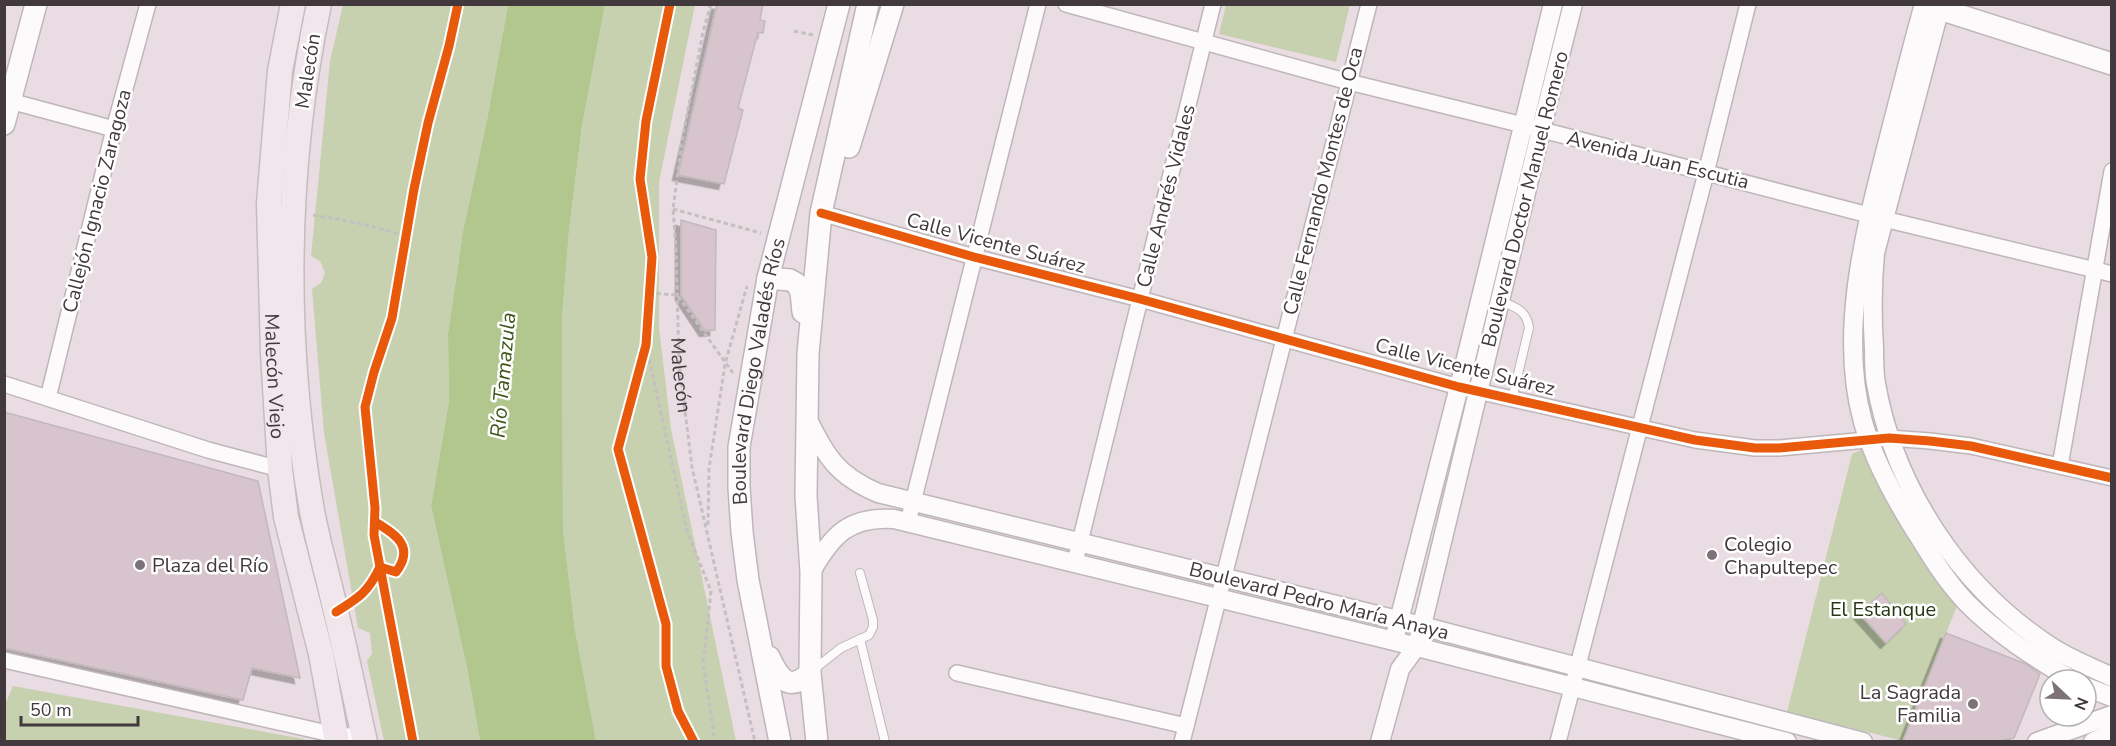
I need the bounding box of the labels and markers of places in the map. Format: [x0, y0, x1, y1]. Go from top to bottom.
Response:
place label: Colegio Chapultepec [1724, 531, 1837, 581]
marker: Colegio Chapultepec [1705, 548, 1719, 562]
place label: Plaza del Río [152, 552, 269, 579]
marker: Plaza del Río [133, 558, 147, 572]
place label: La Sagrada Familia [1860, 679, 1961, 729]
marker: La Sagrada Familia [1966, 697, 1980, 711]

